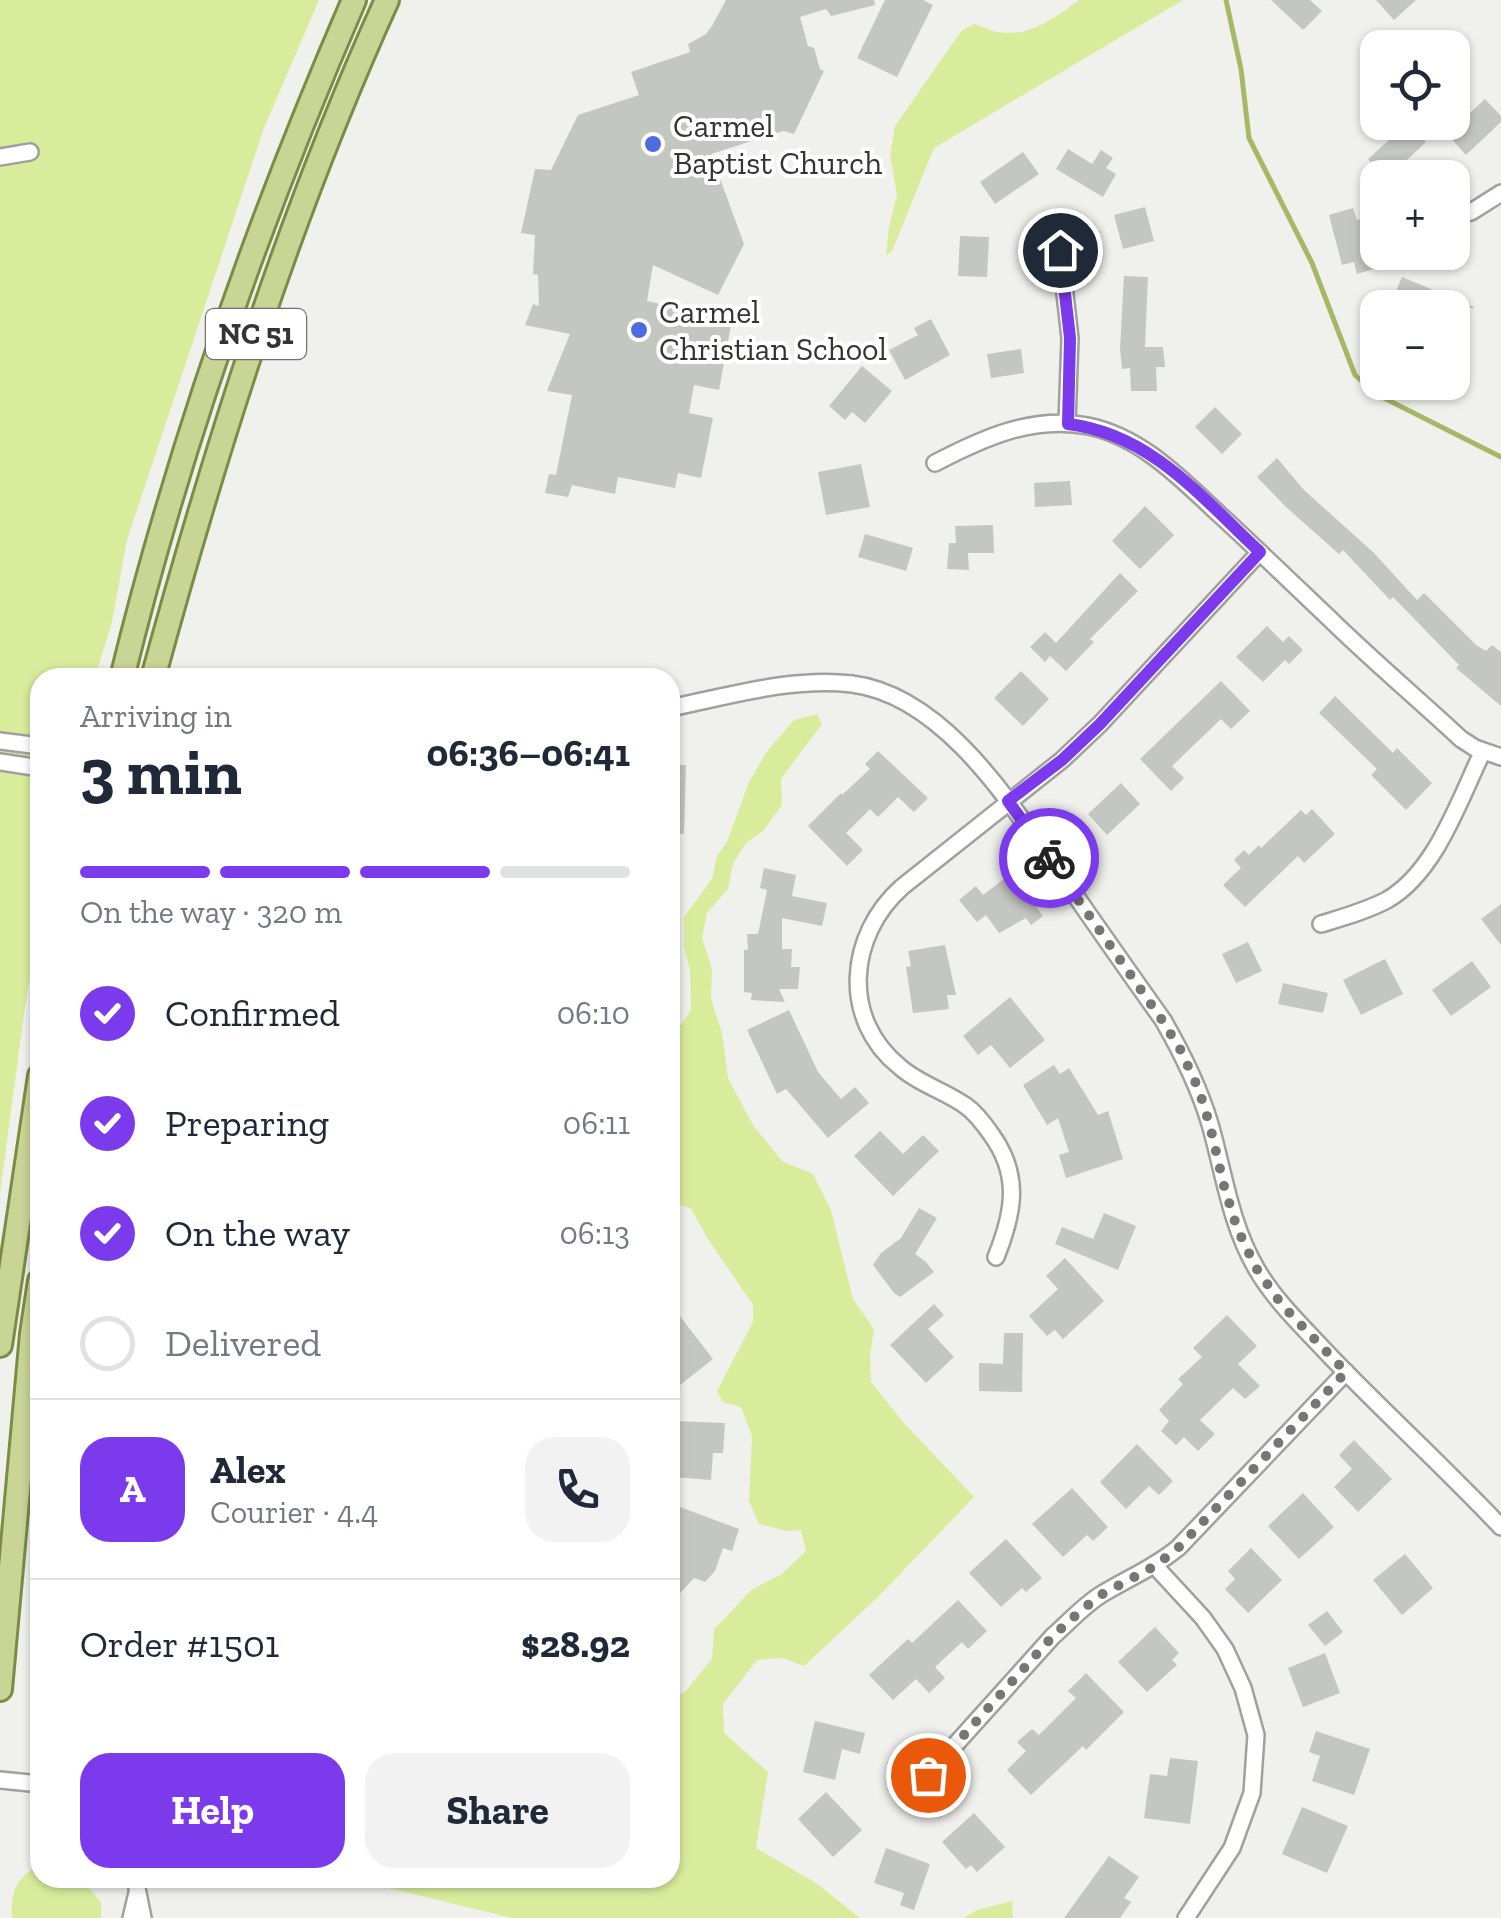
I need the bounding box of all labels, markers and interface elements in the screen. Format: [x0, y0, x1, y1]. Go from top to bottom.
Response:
map controls [1360, 30, 1470, 400]
button: locate [1360, 30, 1470, 140]
place label: Carmel Baptist Church [673, 107, 882, 182]
marker: Carmel Baptist Church [642, 133, 664, 155]
button: + [1360, 160, 1470, 270]
pin [1018, 208, 1103, 293]
icon: home [1033, 223, 1088, 278]
button: − [1360, 290, 1470, 400]
place label: Carmel Christian School [659, 293, 887, 368]
road number: NC 51 [206, 309, 306, 359]
marker: Carmel Christian School [628, 319, 650, 341]
text: Arriving in [80, 697, 232, 735]
text: 06:36–06:41 [427, 730, 630, 776]
text: 3 min [80, 733, 242, 811]
courier [999, 808, 1099, 908]
icon: bike [1022, 831, 1077, 886]
text: On the way · 320 m [80, 893, 342, 931]
icon: check [80, 986, 135, 1041]
text: Confirmed [165, 990, 340, 1036]
text: 06:10 [557, 994, 630, 1032]
icon: check [80, 1096, 135, 1151]
text: Preparing [165, 1100, 329, 1146]
text: 06:11 [563, 1104, 630, 1142]
icon: check [80, 1206, 135, 1261]
text: On the way [165, 1210, 350, 1256]
text: 06:13 [559, 1214, 630, 1252]
text: Delivered [165, 1320, 321, 1366]
button: phone [525, 1437, 630, 1542]
text: Alex [210, 1447, 286, 1493]
text: A [119, 1466, 146, 1512]
text: Courier · 4.4 [210, 1493, 378, 1531]
text: Order #1501 [80, 1621, 279, 1667]
text: $28.92 [521, 1621, 630, 1667]
pin [886, 1733, 971, 1818]
icon: bag [901, 1748, 956, 1803]
button: Help [80, 1753, 345, 1868]
button: Share [365, 1753, 630, 1868]

